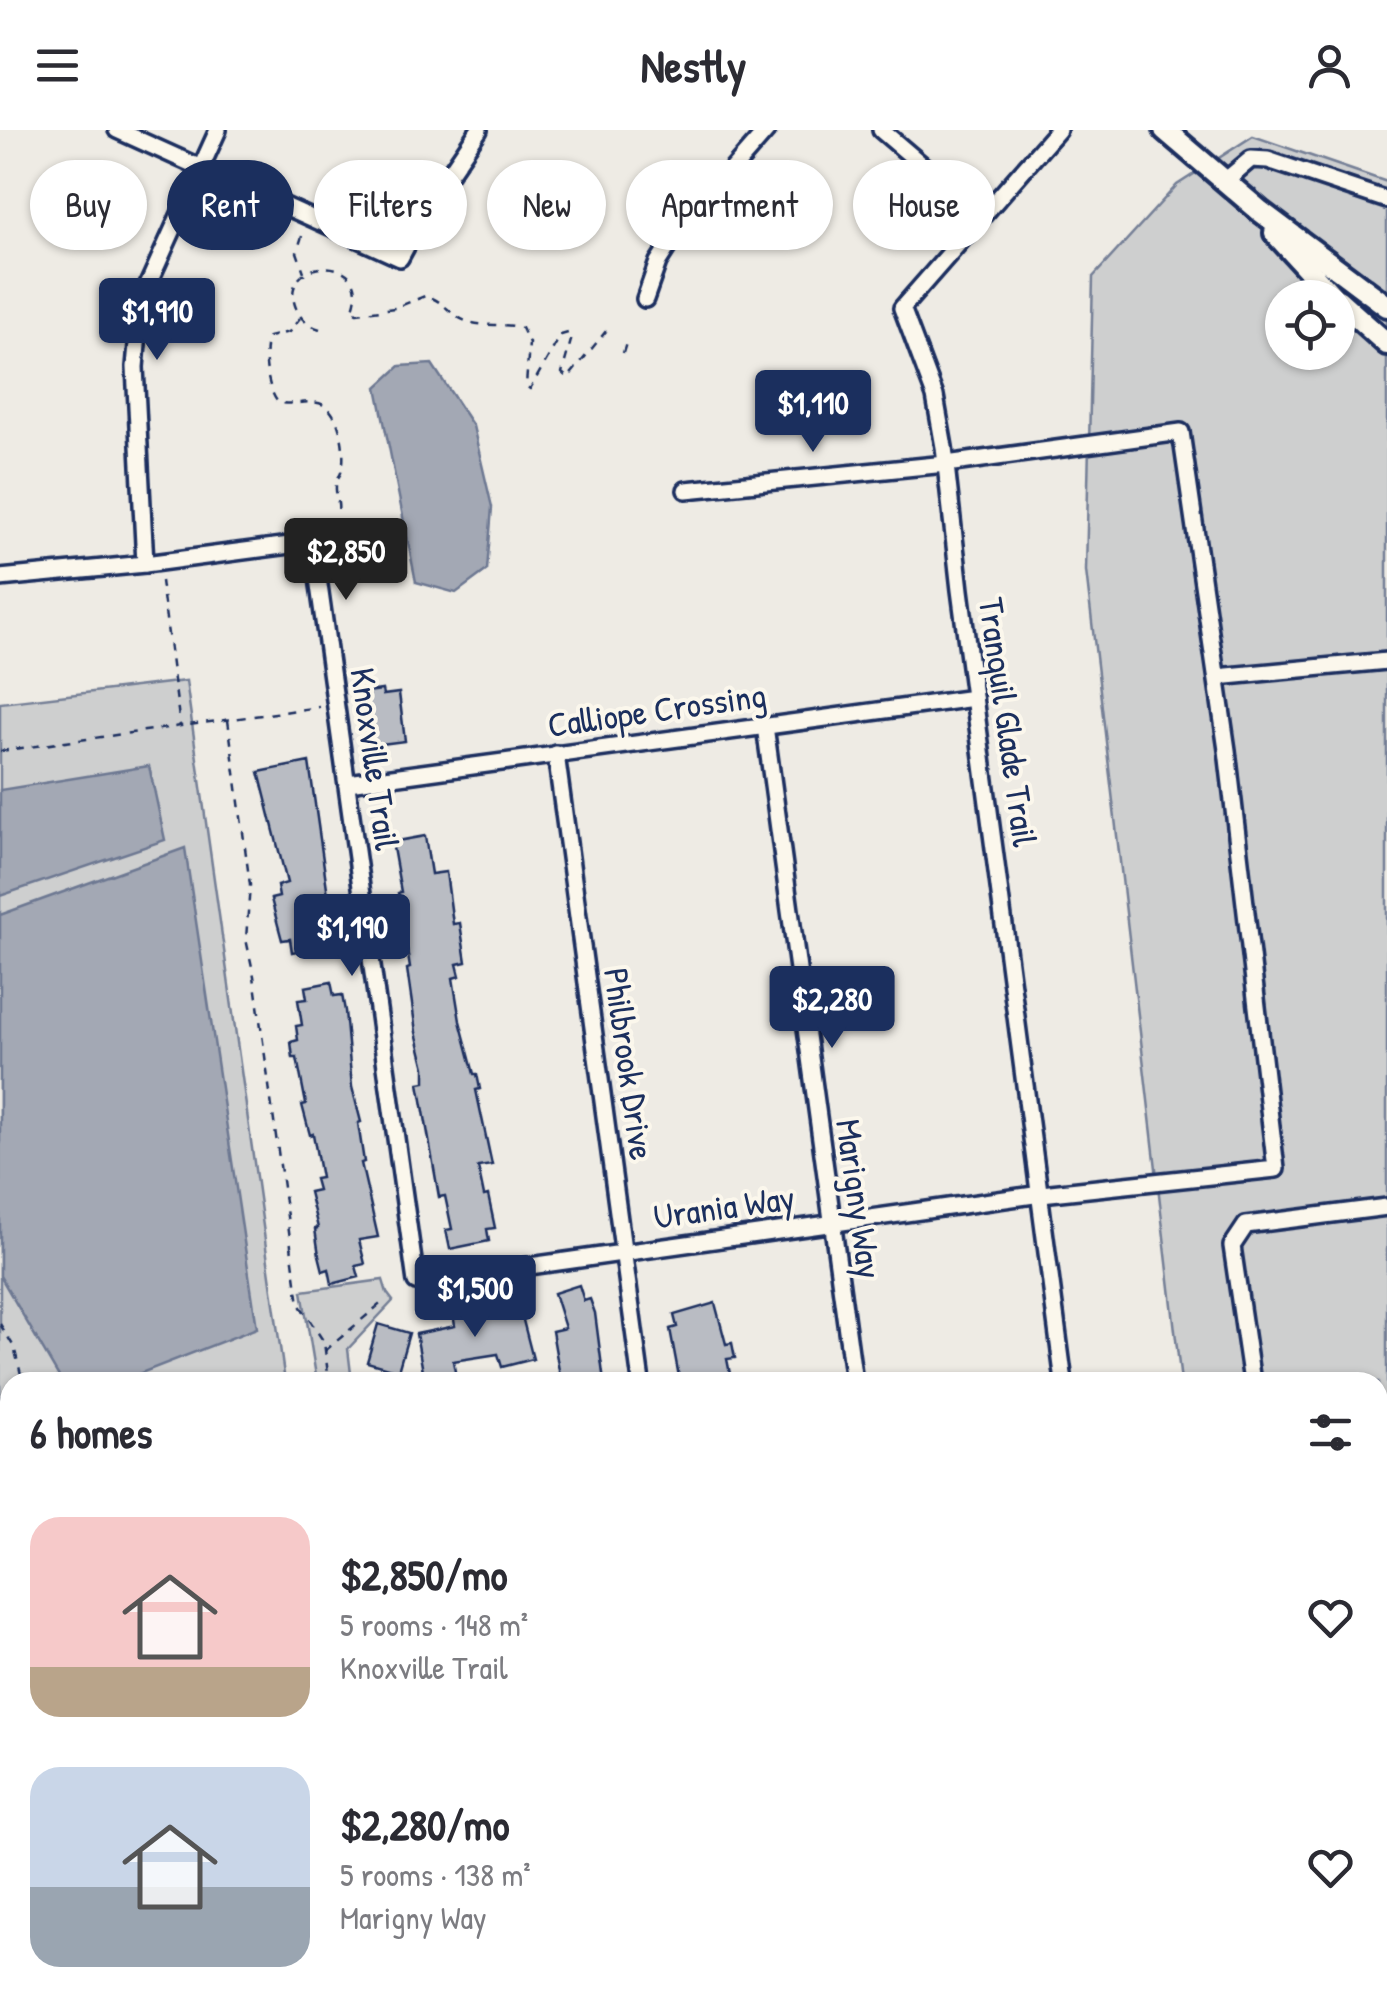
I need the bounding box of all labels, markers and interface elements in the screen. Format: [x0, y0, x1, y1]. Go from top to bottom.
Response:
text: Nestly [641, 35, 746, 96]
icon: menu [30, 38, 85, 93]
icon: person [1302, 38, 1357, 93]
chip: Buy [30, 160, 147, 250]
chip: Rent [167, 160, 294, 250]
chip: Filters [314, 160, 467, 250]
chip: New [487, 160, 606, 250]
chip: Apartment [626, 160, 833, 250]
chip: House [853, 160, 995, 250]
pin: $1,910 [76, 278, 238, 363]
map controls [1265, 280, 1355, 370]
button: locate [1265, 280, 1355, 370]
text: $1,910 [121, 289, 193, 332]
pin: $1,110 [732, 370, 894, 455]
text: $1,110 [777, 381, 849, 424]
pin: $2,850 [265, 518, 427, 603]
text: $2,850 [306, 529, 386, 572]
street label: Tranquil Glade Trail [968, 594, 1049, 850]
street label: Knoxville Trail [339, 665, 412, 854]
street label: Calliope Crossing [545, 671, 769, 748]
pin: $1,190 [271, 894, 433, 979]
text: $1,190 [316, 905, 388, 948]
street label: Philbrook Drive [593, 965, 666, 1163]
pin: $2,280 [751, 966, 913, 1051]
text: $2,280 [792, 977, 872, 1020]
street label: Marigny Way [825, 1116, 894, 1282]
street label: Urania Way [650, 1173, 797, 1240]
pin: $1,500 [394, 1255, 556, 1340]
text: $1,500 [437, 1266, 513, 1309]
text: 6 homes [30, 1404, 152, 1461]
icon: filters [1303, 1405, 1358, 1460]
text: $2,850/mo [340, 1546, 507, 1603]
icon: home [110, 1557, 230, 1677]
icon: heart [1303, 1590, 1358, 1645]
text: 5 rooms · 148 m² [340, 1603, 528, 1646]
text: Knoxville Trail [340, 1646, 508, 1689]
text: $2,280/mo [340, 1796, 509, 1853]
icon: home [110, 1807, 230, 1927]
icon: heart [1303, 1840, 1358, 1895]
text: 5 rooms · 138 m² [340, 1853, 531, 1896]
text: Marigny Way [340, 1896, 486, 1939]

